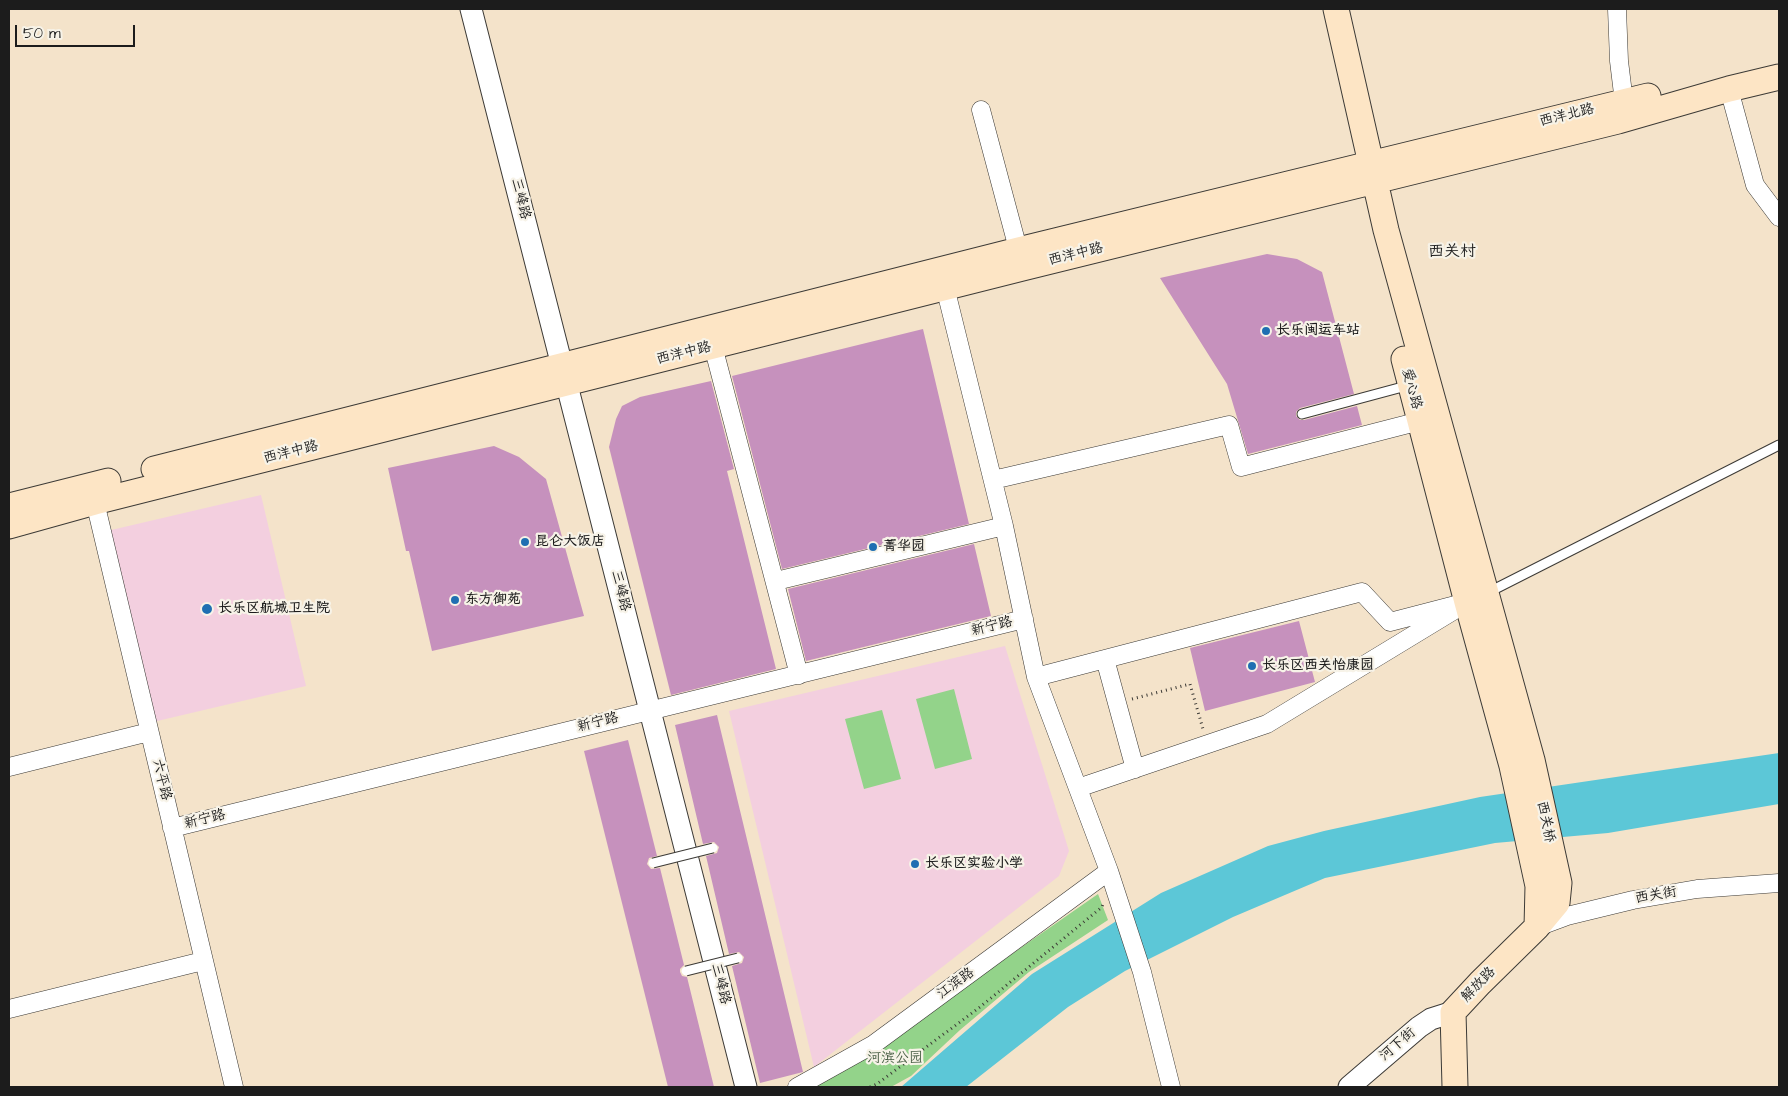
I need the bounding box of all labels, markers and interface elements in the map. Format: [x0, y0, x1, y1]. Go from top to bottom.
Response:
scale bar [18, 15, 138, 47]
text: 50 m [23, 23, 61, 44]
street label: 西洋北路 [1538, 101, 1596, 131]
street label: 三峰路 [507, 177, 533, 221]
street label: 西洋中路 [1047, 240, 1105, 270]
district label: 西关村 [1428, 243, 1476, 263]
place label: 长乐闽运车站 [1276, 323, 1360, 339]
marker: 长乐闽运车站 [1260, 325, 1272, 337]
street label: 西洋中路 [655, 339, 713, 369]
street label: 爱心路 [1397, 367, 1425, 411]
street label: 西洋中路 [262, 438, 320, 468]
place label: 昆仑大饭店 [535, 534, 605, 550]
marker: 昆仑大饭店 [519, 536, 531, 548]
place label: 菁华园 [883, 539, 925, 555]
marker: 菁华园 [867, 541, 879, 553]
street label: 三峰路 [607, 569, 633, 613]
place label: 东方御苑 [465, 592, 521, 608]
marker: 东方御苑 [449, 594, 461, 606]
place label: 长乐区航城卫生院 [218, 601, 330, 617]
marker: 长乐区航城卫生院 [200, 602, 214, 616]
street label: 新宁路 [970, 614, 1014, 640]
place label: 长乐区西关怡康园 [1262, 658, 1374, 674]
marker: 长乐区西关怡康园 [1246, 660, 1258, 672]
street label: 新宁路 [576, 710, 620, 736]
street label: 六平路 [148, 758, 174, 802]
street label: 西关桥 [1532, 800, 1558, 844]
street label: 新宁路 [183, 807, 227, 833]
place label: 长乐区实验小学 [925, 856, 1023, 872]
marker: 长乐区实验小学 [909, 858, 921, 870]
street label: 西关街 [1634, 884, 1678, 908]
street label: 三峰路 [707, 962, 733, 1006]
street label: 解放路 [1458, 964, 1500, 1006]
street label: 江滨路 [934, 965, 978, 1003]
street label: 河下街 [1377, 1025, 1419, 1065]
park label: 河滨公园 [867, 1051, 923, 1067]

